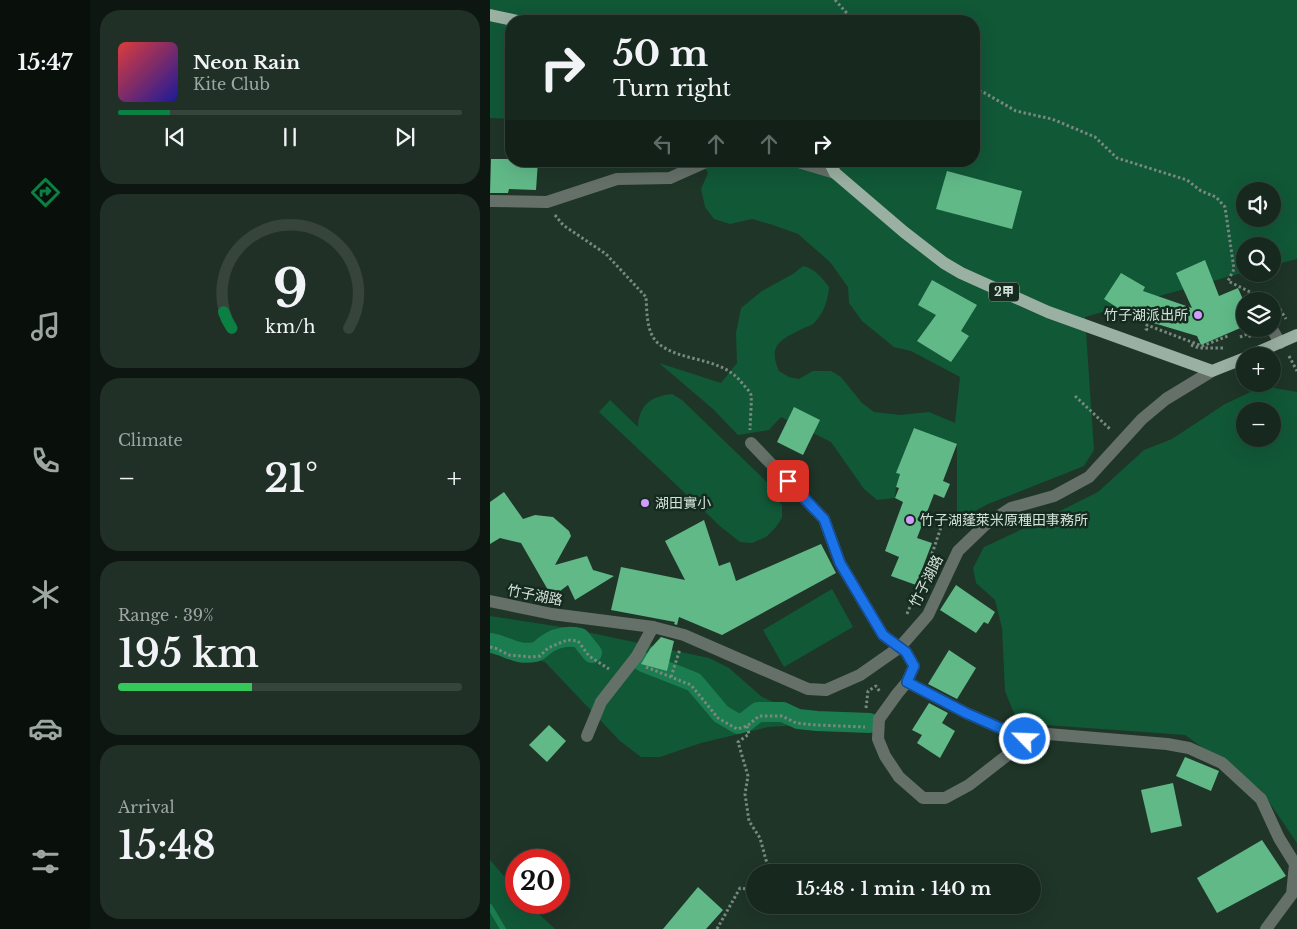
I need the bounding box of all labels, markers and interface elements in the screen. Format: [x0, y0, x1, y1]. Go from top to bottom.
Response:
text: 50 m [613, 32, 708, 75]
icon: right [530, 35, 595, 100]
text: 15:47 [18, 49, 72, 76]
text: Neon Rain [193, 51, 300, 74]
text: Kite Club [193, 74, 270, 94]
text: Turn right [613, 75, 731, 102]
icon: previous [161, 123, 189, 151]
icon: pause [276, 123, 304, 151]
icon: next [391, 123, 419, 151]
icon: left [649, 130, 677, 158]
icon: ahead [702, 130, 730, 158]
icon: ahead [755, 130, 783, 158]
icon: right [808, 130, 836, 158]
icon: directions [28, 175, 63, 210]
map controls [1236, 182, 1281, 447]
button: sound [1236, 182, 1281, 227]
button: search [1236, 237, 1281, 282]
text: 9 [272, 257, 308, 321]
road number: 2甲 [989, 282, 1019, 302]
button: layers [1236, 292, 1281, 337]
place label: 竹子湖派出所 [1104, 306, 1188, 324]
icon: music [28, 309, 63, 344]
marker: 竹子湖派出所 [1192, 309, 1204, 321]
text: km/h [265, 316, 315, 338]
button: + [1236, 347, 1281, 392]
button: − [1236, 402, 1281, 447]
text: Climate [118, 430, 183, 450]
icon: phone [28, 443, 63, 478]
text: 21° [264, 455, 318, 502]
pin [767, 460, 809, 502]
text: − [118, 461, 136, 496]
text: + [447, 461, 462, 496]
icon: arrive [774, 467, 802, 495]
place label: 湖田實小 [655, 494, 711, 512]
marker: 湖田實小 [639, 497, 651, 509]
place label: 竹子湖蓬萊米原種田事務所 [920, 511, 1088, 529]
marker: 竹子湖蓬萊米原種田事務所 [904, 514, 916, 526]
street label: 竹子湖路 [905, 552, 947, 610]
icon: climate [28, 577, 63, 612]
street label: 竹子湖路 [506, 581, 564, 609]
text: Range · 39% [118, 605, 214, 625]
text: 195 km [118, 630, 259, 677]
icon: car [28, 711, 63, 746]
position arrow [998, 712, 1050, 764]
text: Arrival [118, 797, 175, 817]
text: 15:48 [118, 822, 216, 869]
icon: filters [28, 844, 63, 879]
speed limit sign: 20 [505, 849, 570, 914]
text: 15:48 · 1 min · 140 m [796, 877, 991, 900]

